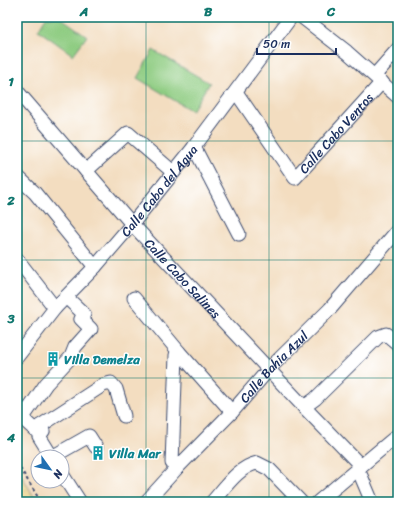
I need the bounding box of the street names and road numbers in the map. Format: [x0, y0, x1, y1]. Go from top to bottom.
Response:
street label: Calle Cabo Ventos [293, 87, 380, 179]
street label: Calle Cabo del Agua [115, 139, 204, 242]
street label: Calle Cabo Salines [139, 233, 227, 325]
street label: Calle Bahia Azul [234, 325, 314, 408]

